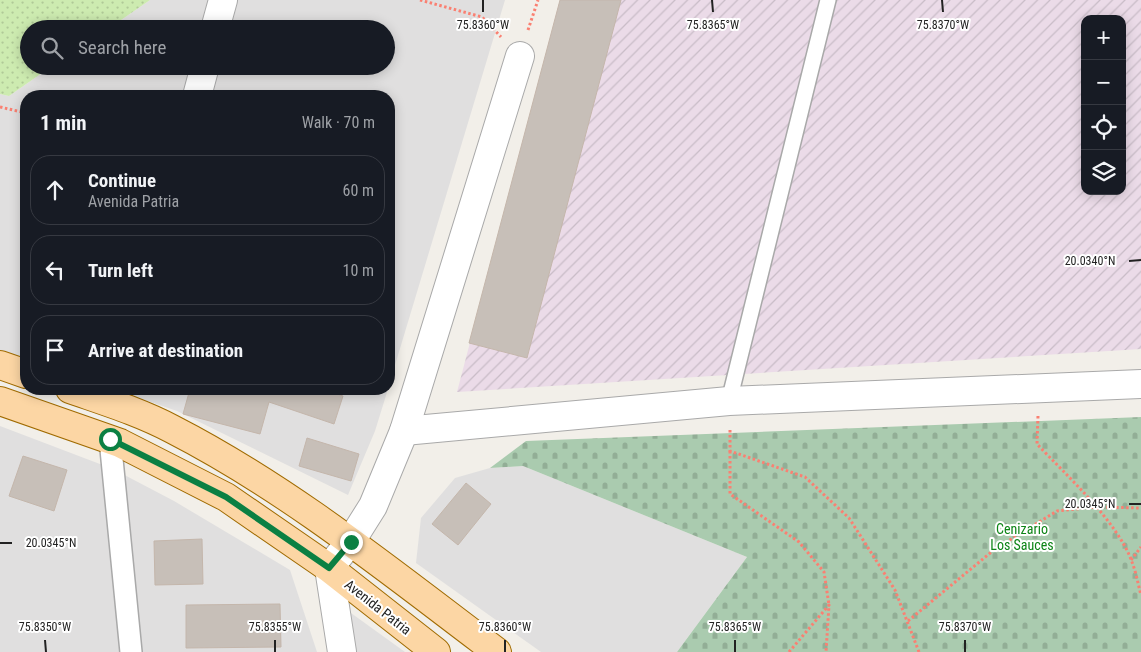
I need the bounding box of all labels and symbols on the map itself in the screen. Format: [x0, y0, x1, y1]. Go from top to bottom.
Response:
text: 75.8360°W [457, 18, 509, 32]
text: 75.8365°W [687, 18, 739, 32]
text: 75.8370°W [917, 18, 969, 32]
text: 20.0340°N [1065, 254, 1115, 268]
route start [99, 428, 122, 451]
text: 20.0345°N [1065, 497, 1115, 511]
park label: Cenizario Los Sauces [990, 521, 1054, 553]
route end [340, 531, 363, 554]
text: 20.0345°N [26, 536, 76, 550]
street label: Avenida Patria [342, 576, 414, 638]
text: 75.8350°W [19, 620, 71, 634]
text: 75.8355°W [249, 620, 301, 634]
text: 75.8360°W [479, 620, 531, 634]
text: 75.8365°W [709, 620, 761, 634]
text: 75.8370°W [939, 620, 991, 634]

